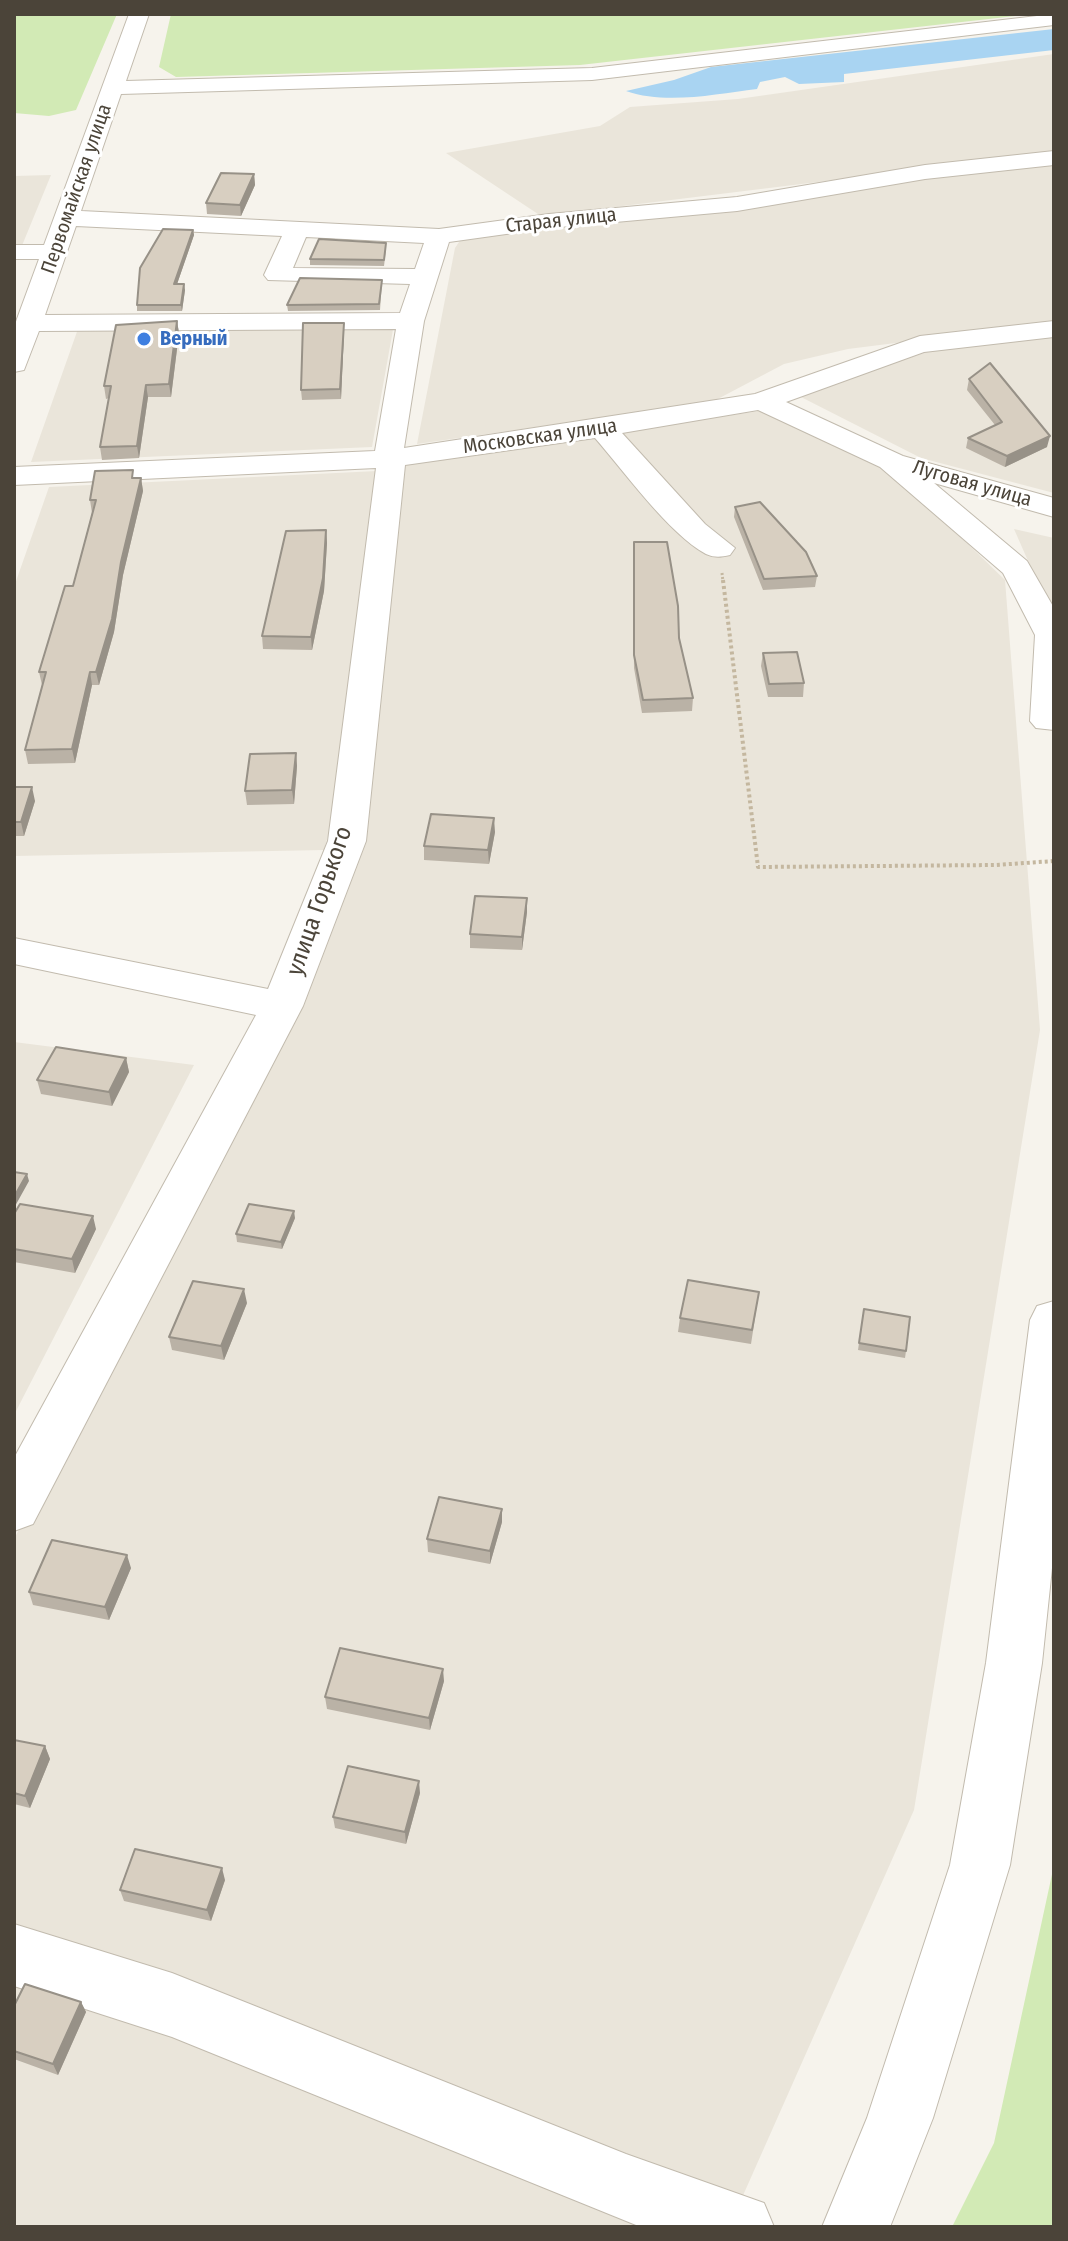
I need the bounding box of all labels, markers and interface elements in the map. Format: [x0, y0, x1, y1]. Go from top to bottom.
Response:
street label: Первомайская улица [37, 101, 117, 277]
street label: Старая улица [504, 203, 618, 239]
place label: Верный [160, 327, 227, 351]
marker: Верный [135, 330, 153, 348]
street label: Московская улица [462, 414, 618, 460]
street label: Луговая улица [910, 456, 1034, 512]
street label: улица Горького [281, 823, 359, 979]

